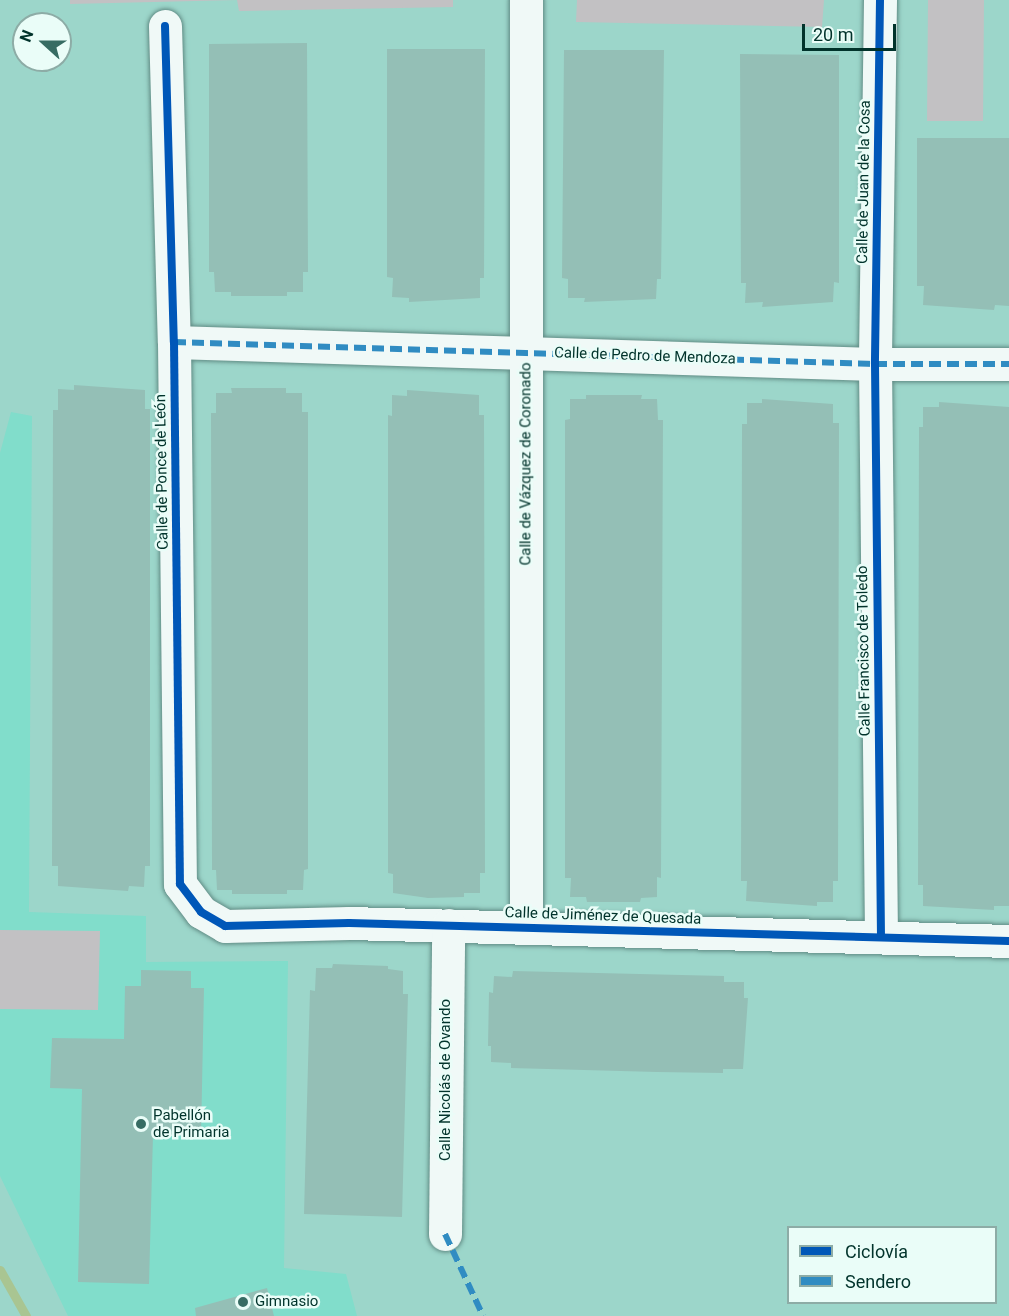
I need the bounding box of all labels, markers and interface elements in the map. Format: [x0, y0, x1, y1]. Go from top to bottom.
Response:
north arrow [12, 12, 72, 72]
scale bar [805, 12, 900, 50]
text: 20 m [813, 24, 853, 45]
text: N [16, 27, 37, 45]
street label: Calle de Juan de la Cosa [854, 100, 874, 264]
street label: Calle de Pedro de Mendoza [554, 344, 736, 368]
street label: Calle de Vázquez de Coronado [517, 362, 535, 566]
street label: Calle de Ponce de León [152, 394, 172, 550]
street label: Calle Francisco de Toledo [854, 565, 874, 737]
street label: Calle de Jiménez de Quesada [504, 904, 702, 928]
street label: Calle Nicolás de Ovando [437, 999, 455, 1161]
place label: Pabellón de Primaria [153, 1106, 230, 1141]
marker: Pabellón de Primaria [134, 1117, 148, 1131]
legend [787, 1226, 997, 1304]
text: Ciclovía [845, 1241, 908, 1262]
text: Sendero [845, 1271, 911, 1292]
place label: Gimnasio [255, 1293, 318, 1311]
marker: Gimnasio [236, 1295, 250, 1309]

